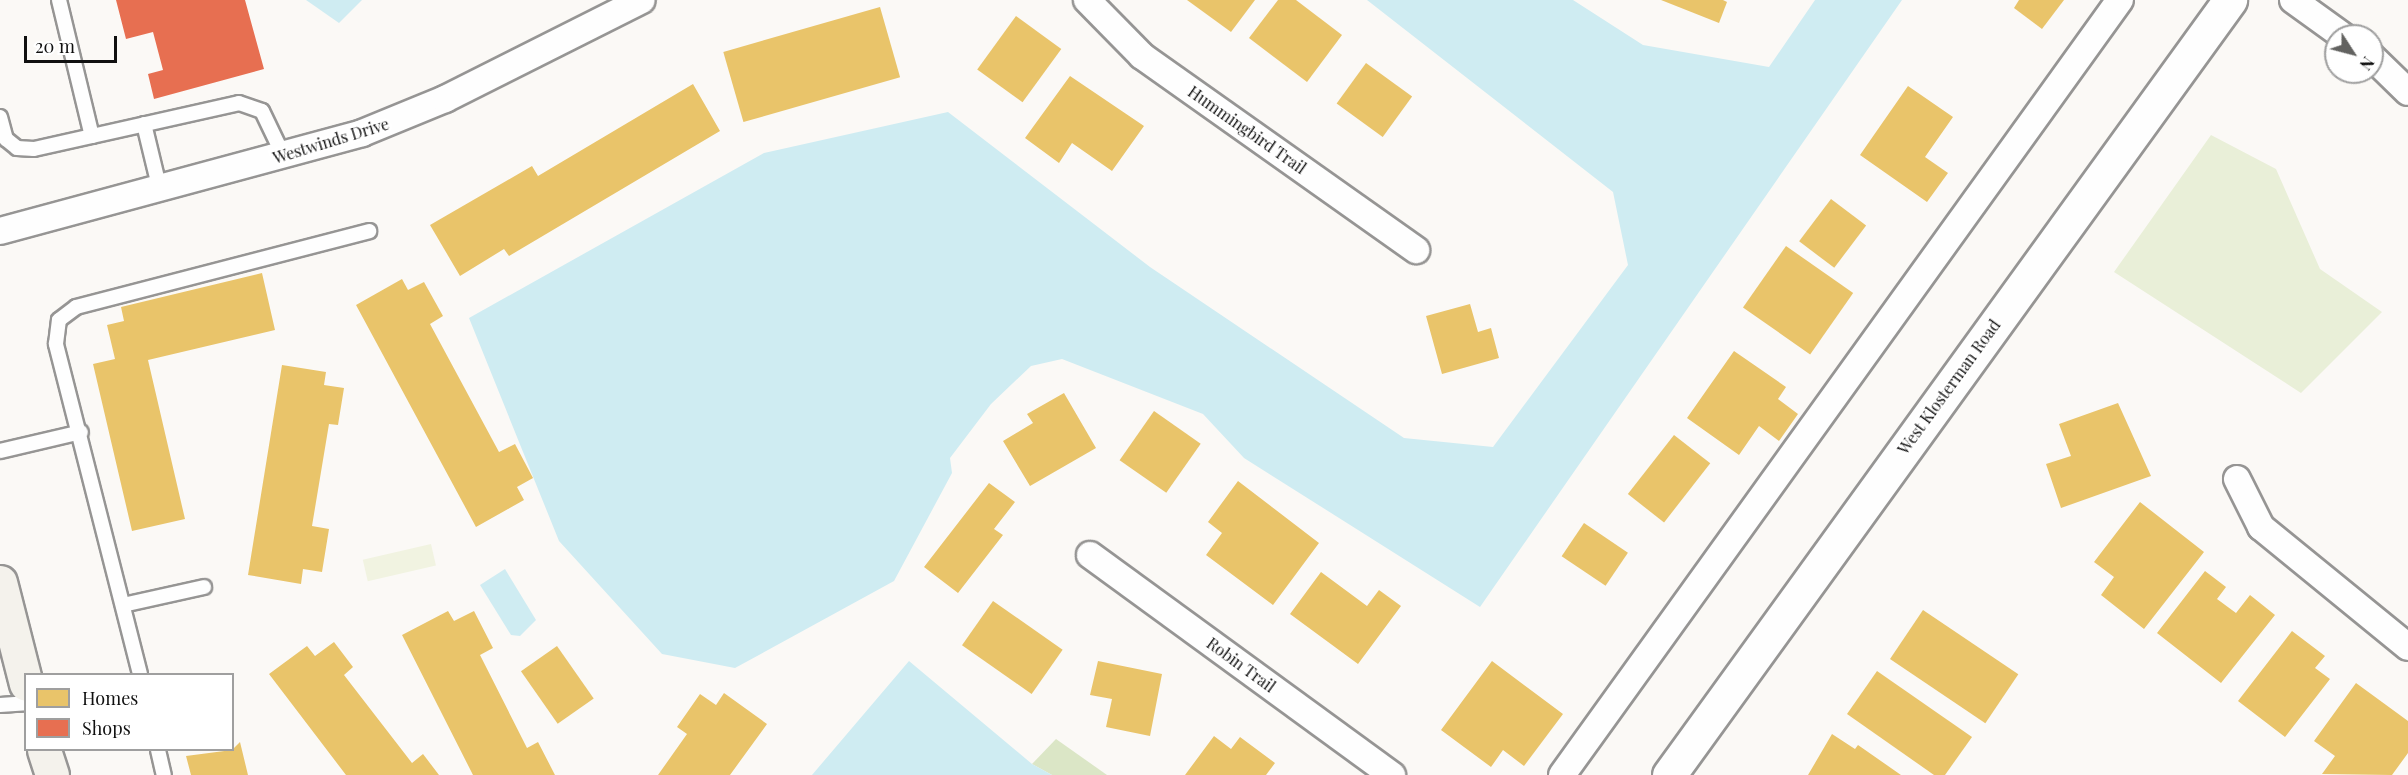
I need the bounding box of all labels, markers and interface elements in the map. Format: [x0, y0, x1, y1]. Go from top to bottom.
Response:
scale bar [27, 24, 120, 62]
north arrow [2324, 24, 2384, 84]
text: 20 m [35, 34, 75, 58]
text: N [2355, 53, 2379, 75]
street label: Hummingbird Trail [1184, 82, 1310, 178]
street label: Westwinds Drive [271, 114, 391, 168]
street label: West Klosterman Road [1894, 316, 2004, 458]
street label: Robin Trail [1203, 634, 1279, 696]
legend [24, 673, 234, 751]
text: Homes [82, 686, 138, 710]
text: Shops [82, 716, 131, 740]

